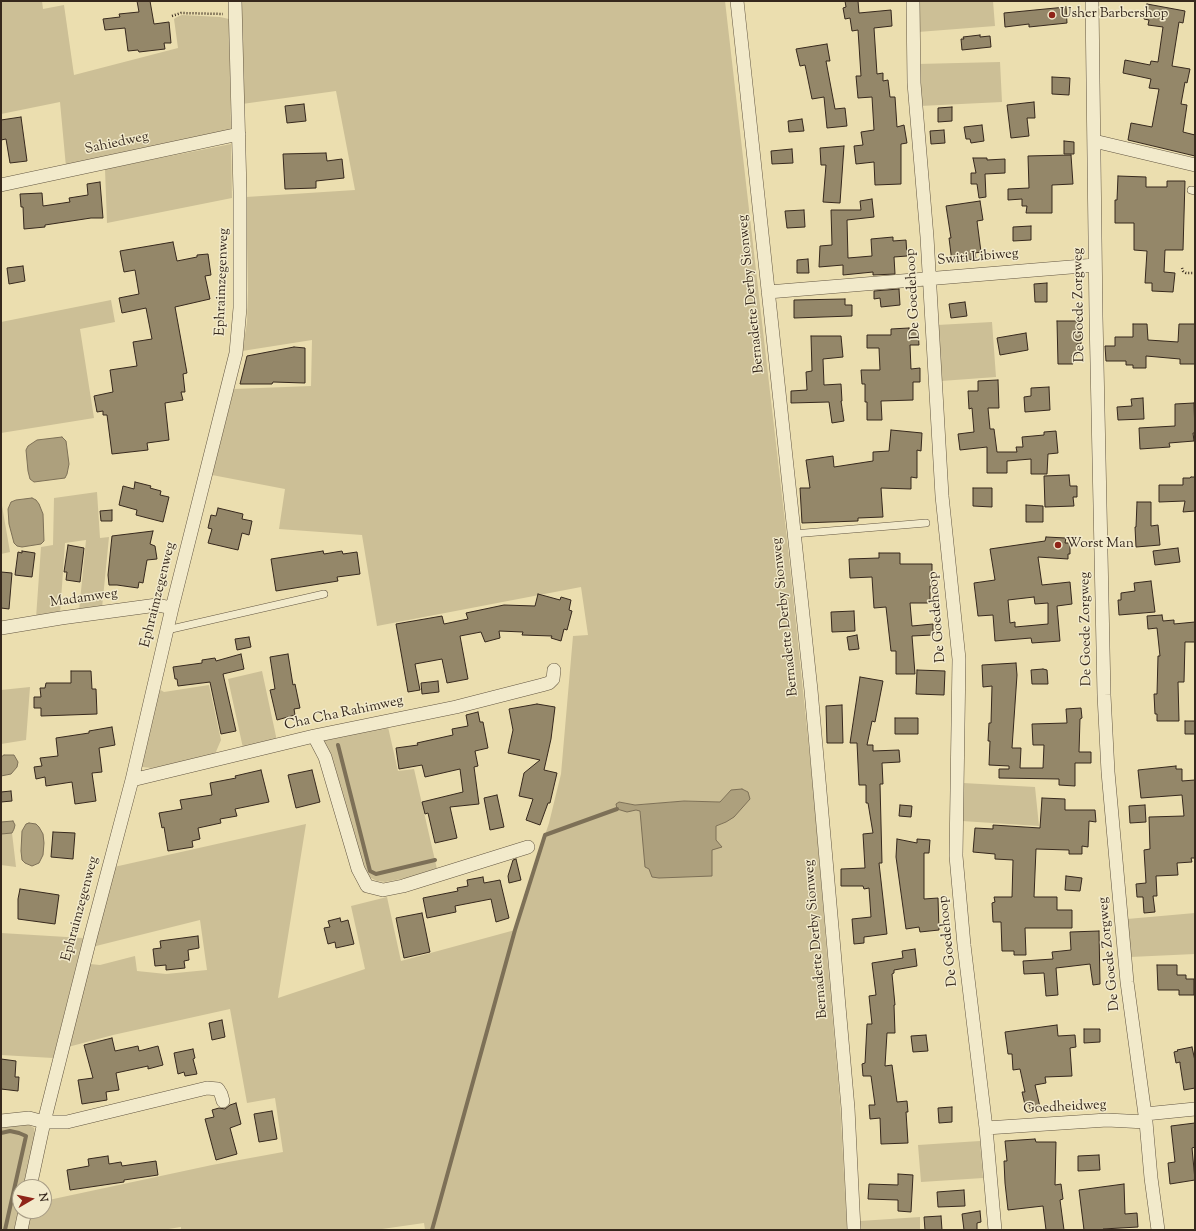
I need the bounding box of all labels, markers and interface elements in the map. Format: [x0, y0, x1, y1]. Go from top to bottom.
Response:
place label: Usher Barbershop [1060, 7, 1168, 23]
marker: Usher Barbershop [1047, 10, 1057, 20]
street label: Sahiedweg [84, 129, 150, 159]
street label: Bernadette Derby Sionweg [735, 214, 769, 374]
street label: Ephraimzegenweg [213, 228, 233, 336]
street label: Switi Libiweg [937, 246, 1019, 270]
street label: De Goedehoop [903, 248, 925, 340]
street label: De Goede Zorgweg [1071, 248, 1089, 362]
street label: Bernadette Derby Sionweg [769, 537, 803, 697]
place label: Worst Man [1066, 537, 1134, 553]
marker: Worst Man [1053, 540, 1063, 550]
street label: Ephraimzegenweg [138, 541, 180, 649]
street label: De Goedehoop [926, 571, 950, 663]
street label: De Goede Zorgweg [1078, 572, 1096, 686]
street label: Madamweg [49, 586, 119, 612]
street label: Cha Cha Rahimweg [283, 693, 405, 735]
street label: Ephraimzegenweg [59, 855, 103, 963]
street label: Bernadette Derby Sionweg [802, 859, 832, 1019]
street label: De Goedehoop [936, 895, 962, 987]
street label: De Goede Zorgweg [1096, 896, 1124, 1012]
street label: Goedheidweg [1023, 1097, 1107, 1119]
north arrow [12, 1179, 52, 1219]
text: N [34, 1192, 51, 1203]

